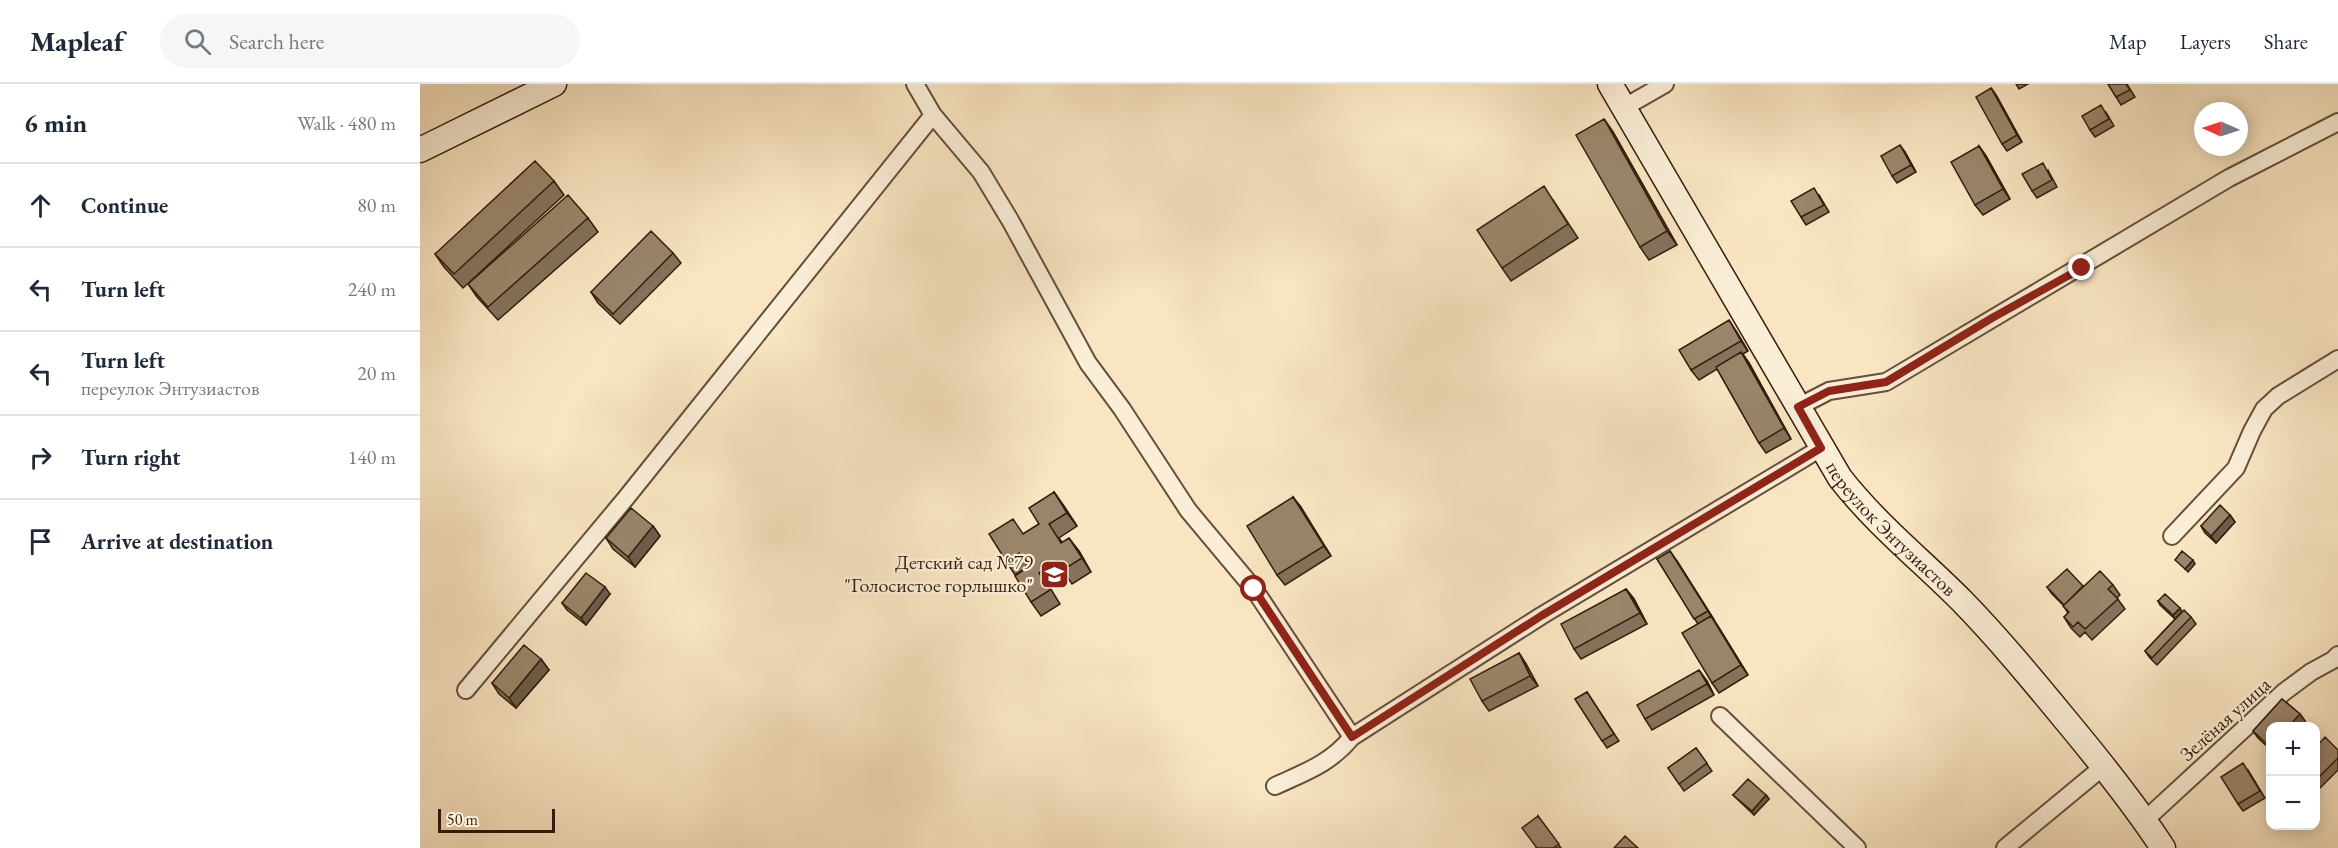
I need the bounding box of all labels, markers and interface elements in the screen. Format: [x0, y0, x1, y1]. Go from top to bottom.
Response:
search box [160, 14, 580, 68]
text: Mapleaf [30, 23, 124, 59]
icon: search [181, 25, 214, 58]
text: Search here [229, 27, 324, 56]
text: Map [2109, 28, 2147, 55]
text: Layers [2180, 28, 2231, 55]
text: Share [2264, 28, 2308, 55]
north arrow [2194, 102, 2248, 156]
text: 6 min [24, 106, 87, 140]
text: Walk · 480 m [297, 110, 396, 136]
icon: ahead [24, 189, 57, 222]
text: Continue [81, 191, 168, 220]
text: 80 m [357, 192, 396, 218]
route end [2068, 254, 2094, 280]
icon: left [24, 273, 57, 306]
text: Turn left [81, 275, 165, 304]
text: 240 m [348, 276, 396, 302]
text: Turn left [81, 346, 165, 375]
icon: left [24, 357, 57, 390]
text: 20 m [357, 360, 396, 386]
text: переулок Энтузиастов [81, 375, 259, 401]
icon: right [24, 441, 57, 474]
text: Turn right [81, 443, 180, 472]
text: 140 m [348, 444, 396, 470]
street label: переулок Энтузиастов [1820, 456, 1962, 602]
icon: arrive [24, 525, 57, 558]
text: Arrive at destination [81, 527, 273, 556]
place label: Детский сад №79 "Голосистое горлышко" [844, 549, 1033, 598]
school or university icon: Детский сад №79 "Голосистое горлышко" [1038, 558, 1070, 590]
route start [1240, 575, 1266, 601]
street label: Зелёная улица [2174, 671, 2276, 767]
map controls [2266, 722, 2320, 830]
button: + [2266, 722, 2320, 776]
button: − [2266, 776, 2320, 830]
scale bar [438, 806, 555, 834]
text: 50 m [447, 809, 478, 830]

